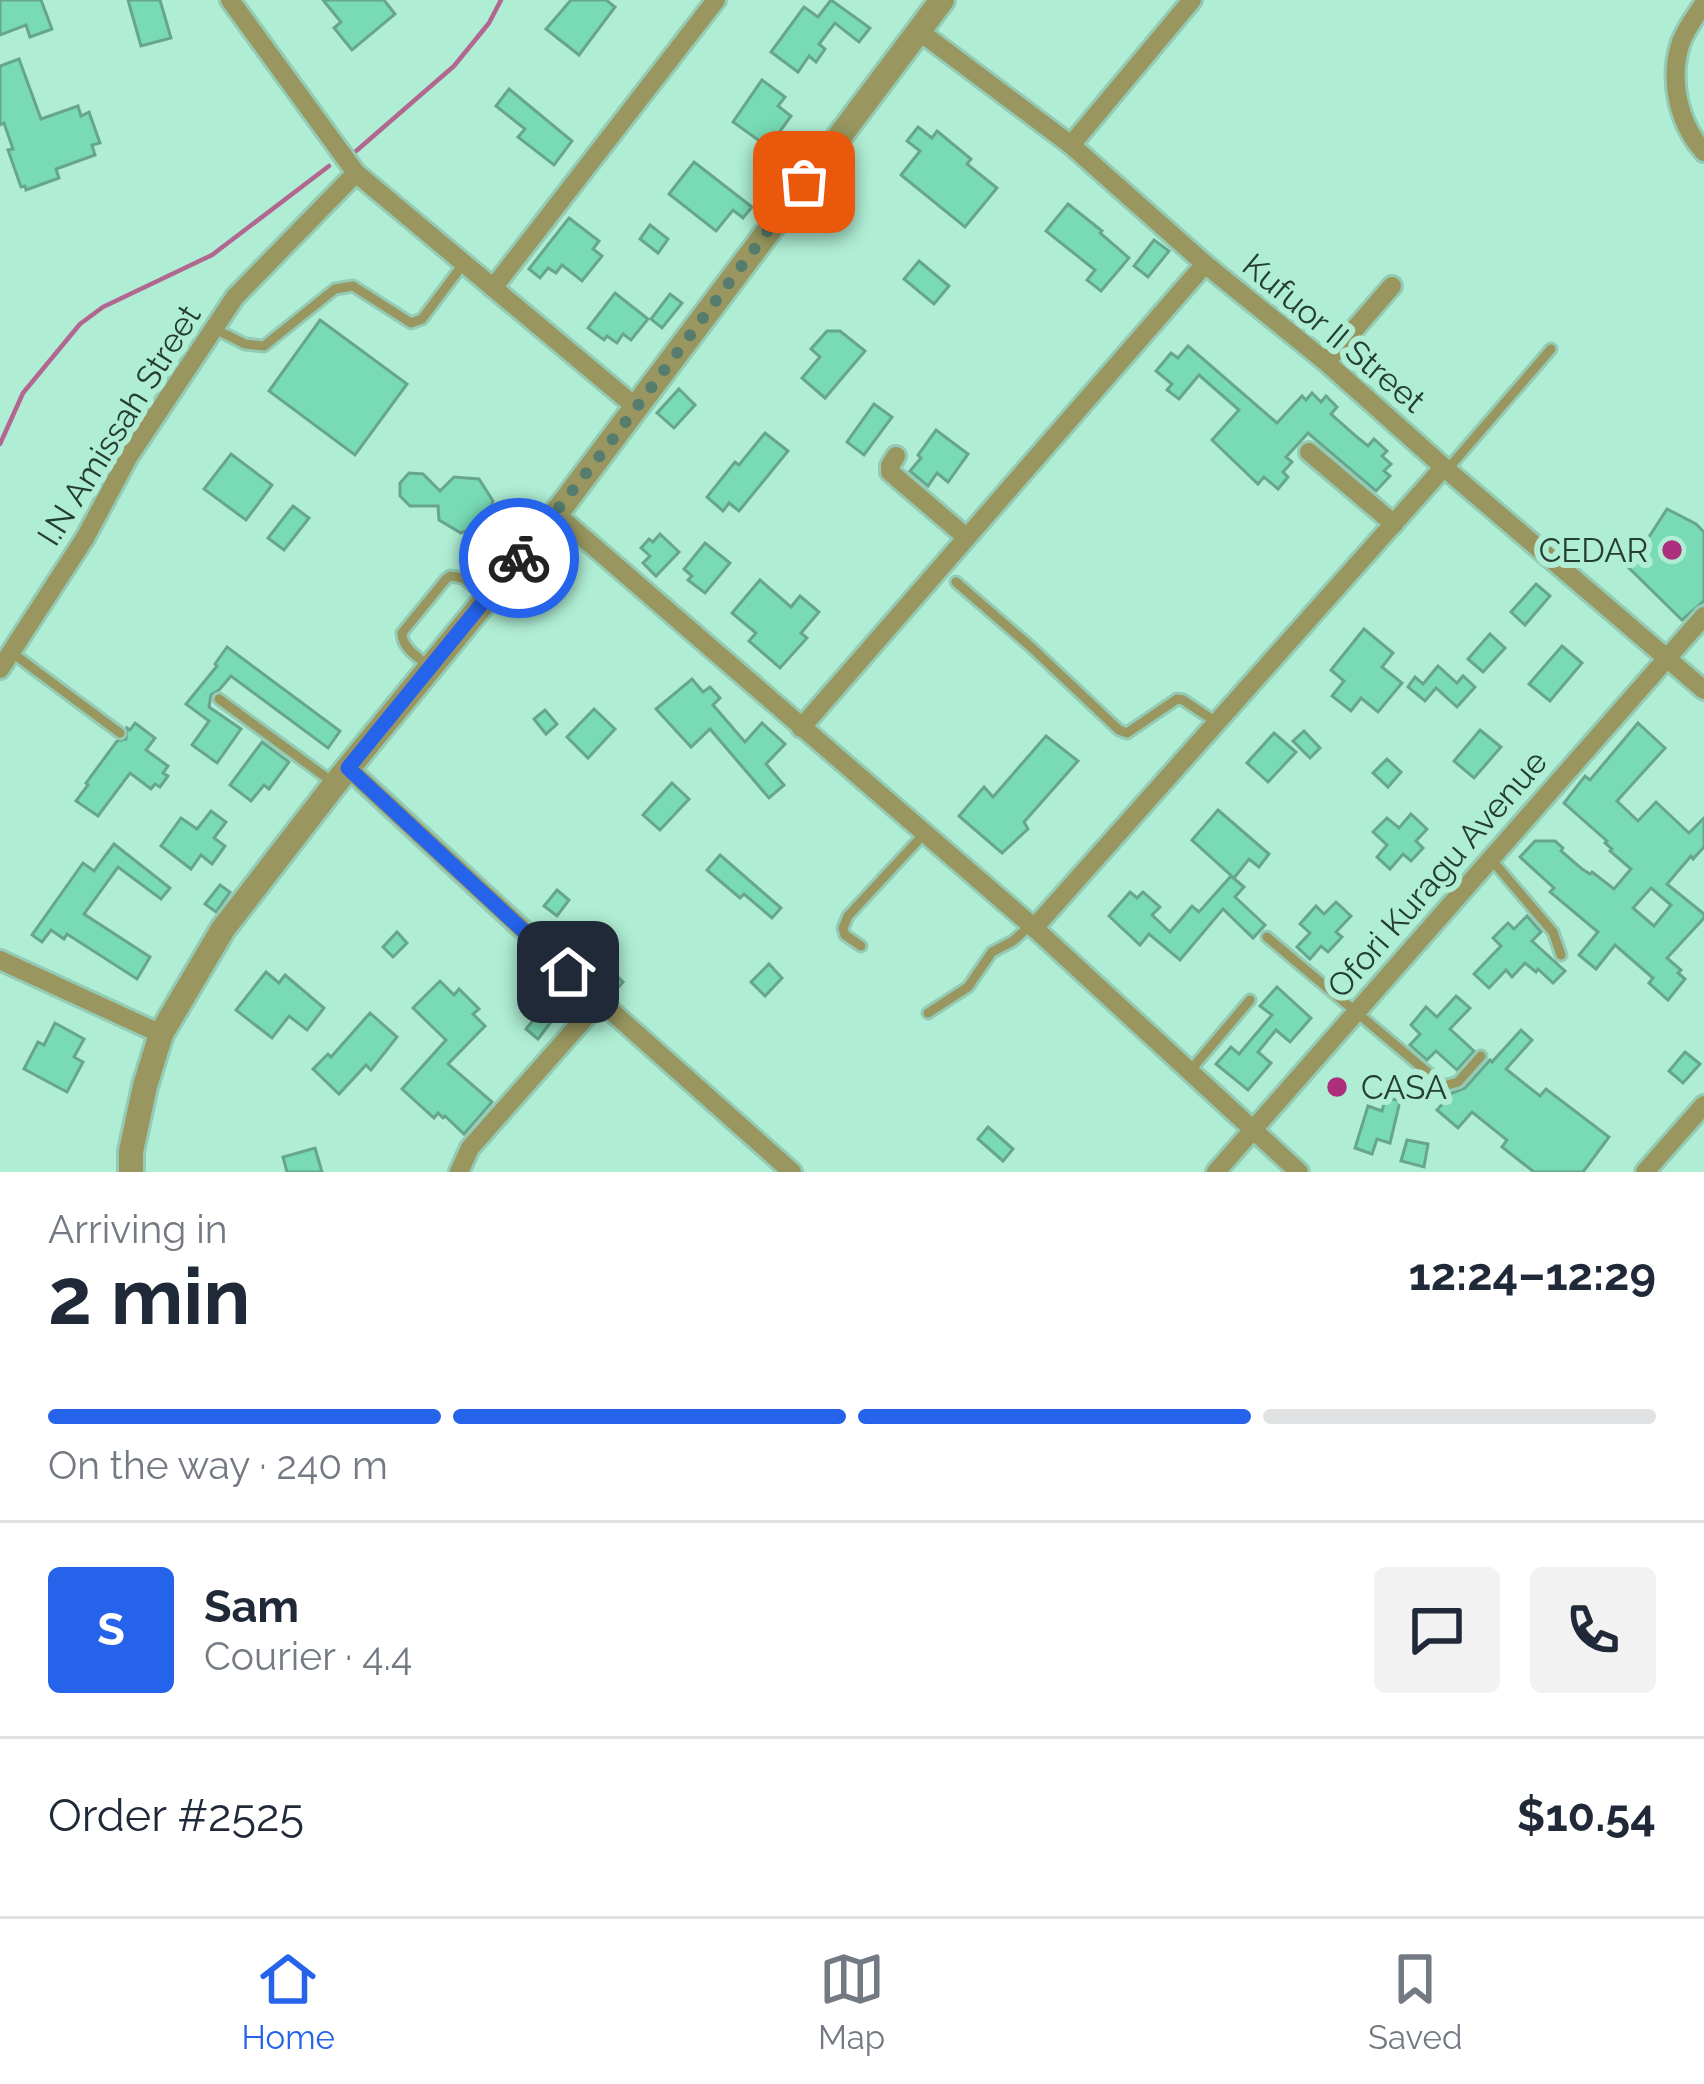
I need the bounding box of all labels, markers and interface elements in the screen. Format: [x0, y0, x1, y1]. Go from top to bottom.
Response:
pin [753, 131, 855, 233]
icon: bag [771, 149, 837, 215]
street label: Kufuor II Street [1235, 245, 1433, 421]
street label: I.N Amissah Street [29, 298, 209, 552]
courier [459, 498, 579, 618]
icon: bike [486, 525, 552, 591]
place label: CEDAR [1539, 531, 1648, 570]
marker: CEDAR [1659, 537, 1685, 563]
street label: Ofori Kuragu Avenue [1319, 742, 1555, 1006]
pin [517, 921, 619, 1023]
icon: home [535, 939, 601, 1005]
place label: CASA [1361, 1068, 1447, 1107]
marker: CASA [1324, 1074, 1350, 1100]
text: Arriving in [48, 1206, 228, 1252]
text: 12:24–12:29 [1408, 1248, 1656, 1301]
text: 2 min [48, 1251, 250, 1342]
text: On the way · 240 m [48, 1442, 388, 1488]
button: chat [1374, 1567, 1500, 1693]
button: phone [1530, 1567, 1656, 1693]
text: Sam [204, 1580, 299, 1633]
text: S [97, 1603, 125, 1656]
text: Courier · 4.4 [204, 1633, 412, 1679]
text: Order #2525 [48, 1789, 304, 1842]
text: $10.54 [1517, 1789, 1656, 1842]
tab: Home [242, 1946, 335, 2057]
tab: Map [818, 1946, 885, 2057]
tab: Saved [1368, 1946, 1462, 2057]

